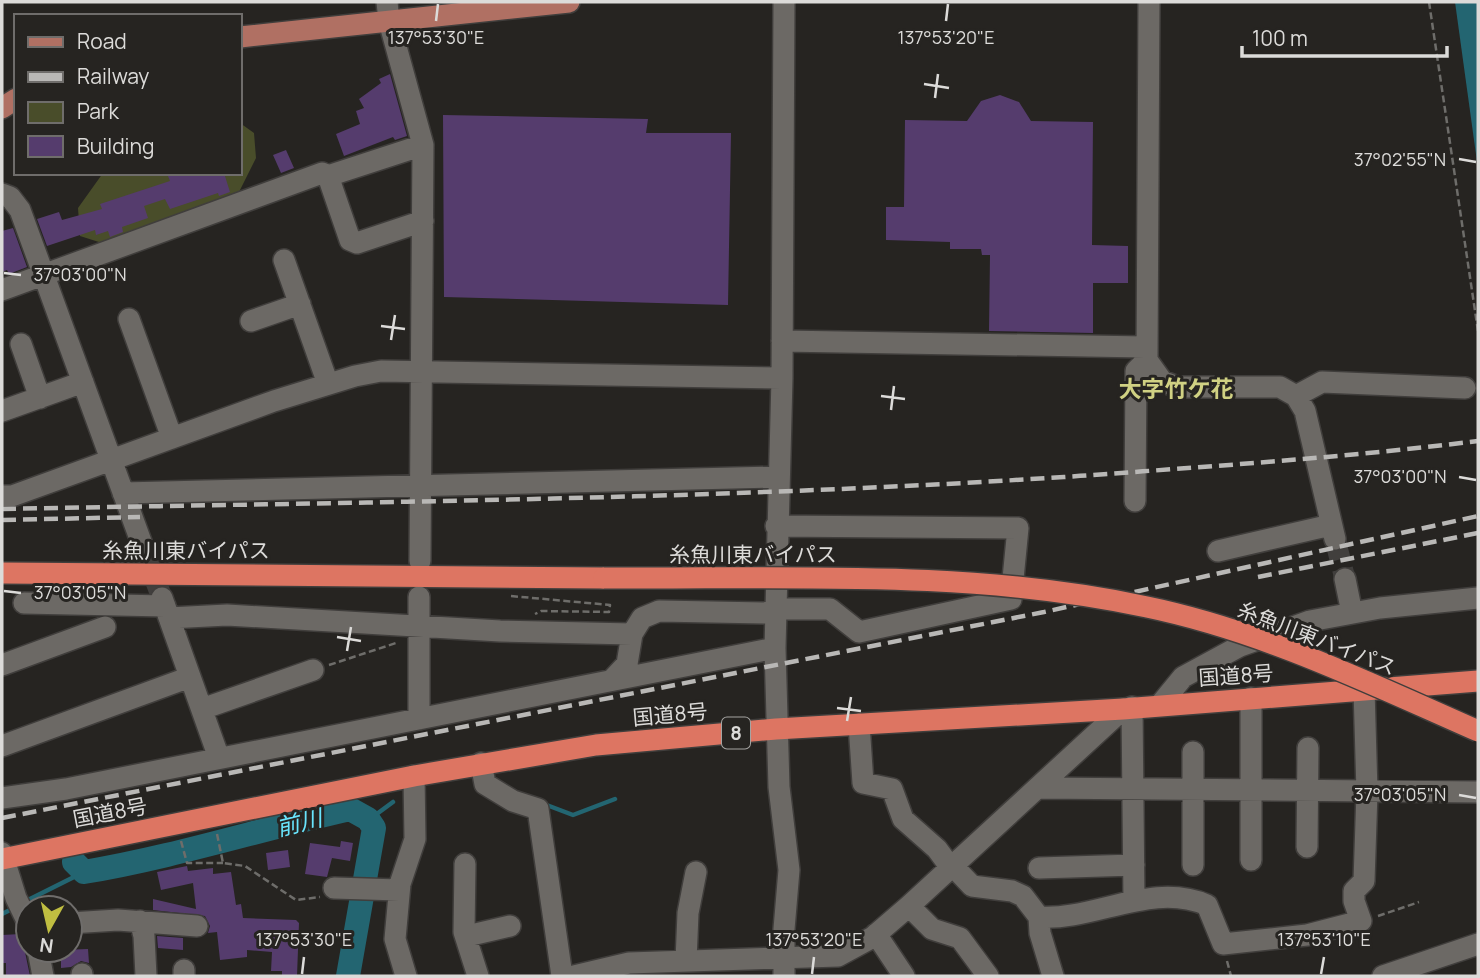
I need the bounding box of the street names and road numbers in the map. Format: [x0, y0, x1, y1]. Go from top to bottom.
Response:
street label: 糸魚川東バイパス [102, 536, 270, 564]
street label: 糸魚川東バイパス [669, 540, 837, 568]
street label: 糸魚川東バイパス [1234, 595, 1400, 681]
street label: 国道8号 [1198, 658, 1274, 692]
street label: 国道8号 [631, 697, 709, 731]
road number: 8 [722, 718, 750, 748]
street label: 国道8号 [70, 791, 150, 833]

